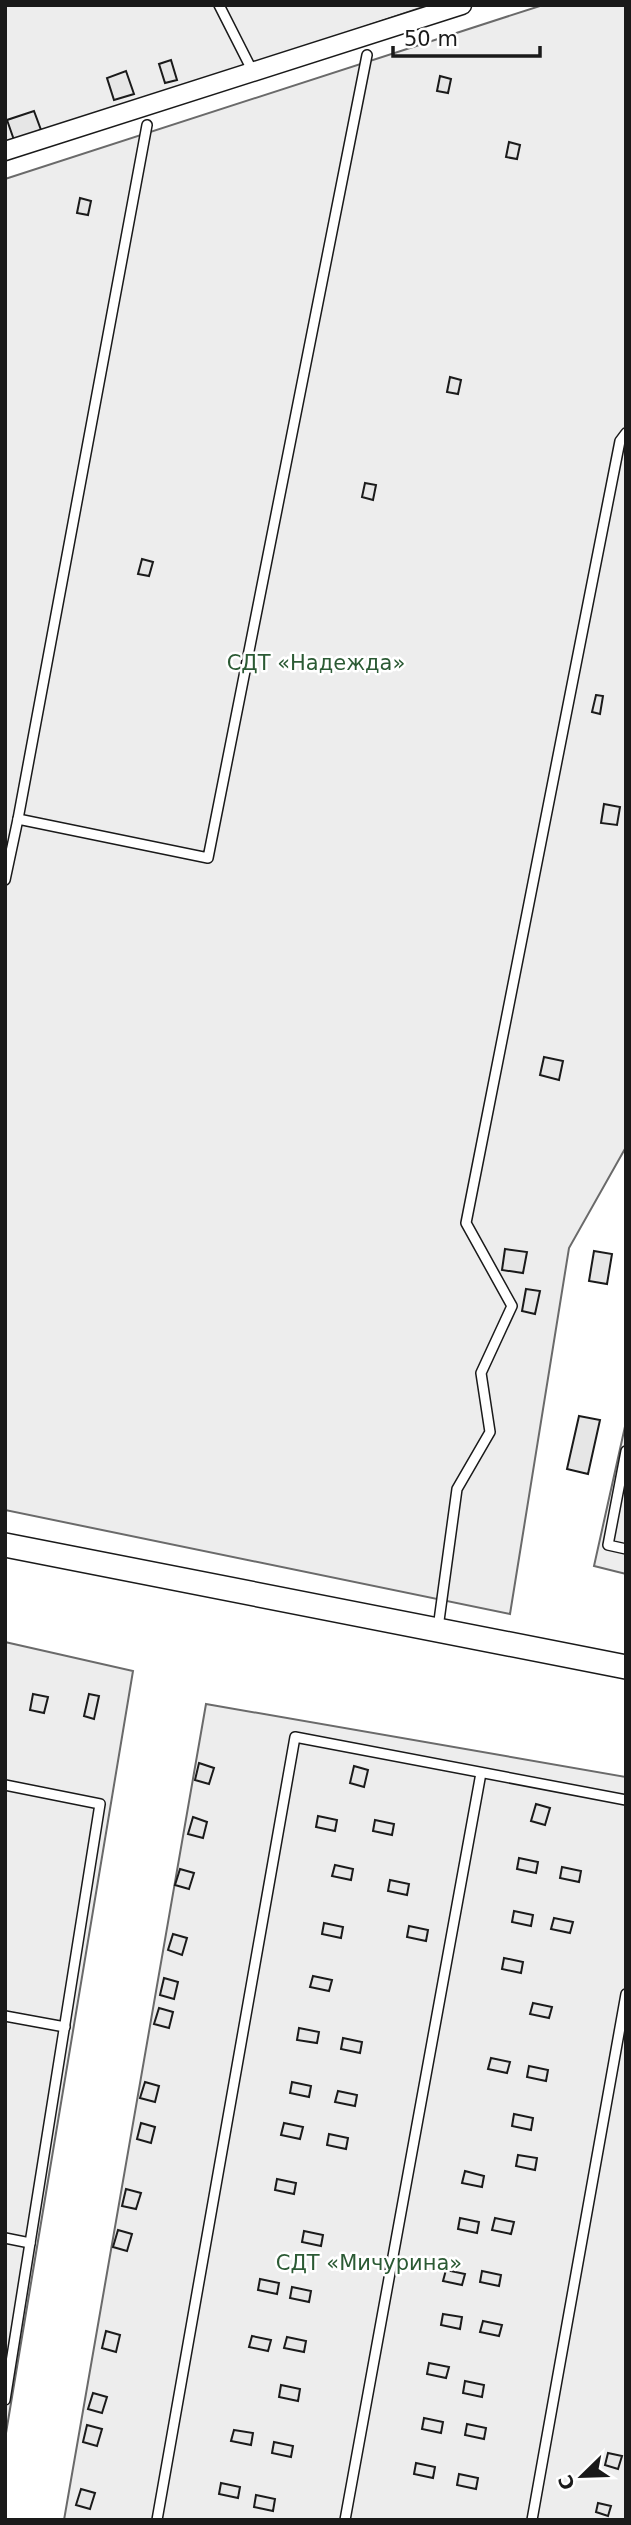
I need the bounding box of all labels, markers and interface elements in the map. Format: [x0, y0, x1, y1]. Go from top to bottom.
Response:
scale bar [393, 14, 540, 58]
text: 50 m [404, 27, 458, 51]
park label: СДТ «Надежда» [227, 651, 405, 675]
park label: СДТ «Мичурина» [276, 2251, 462, 2275]
north arrow [547, 2441, 617, 2511]
text: С [553, 2472, 579, 2493]

